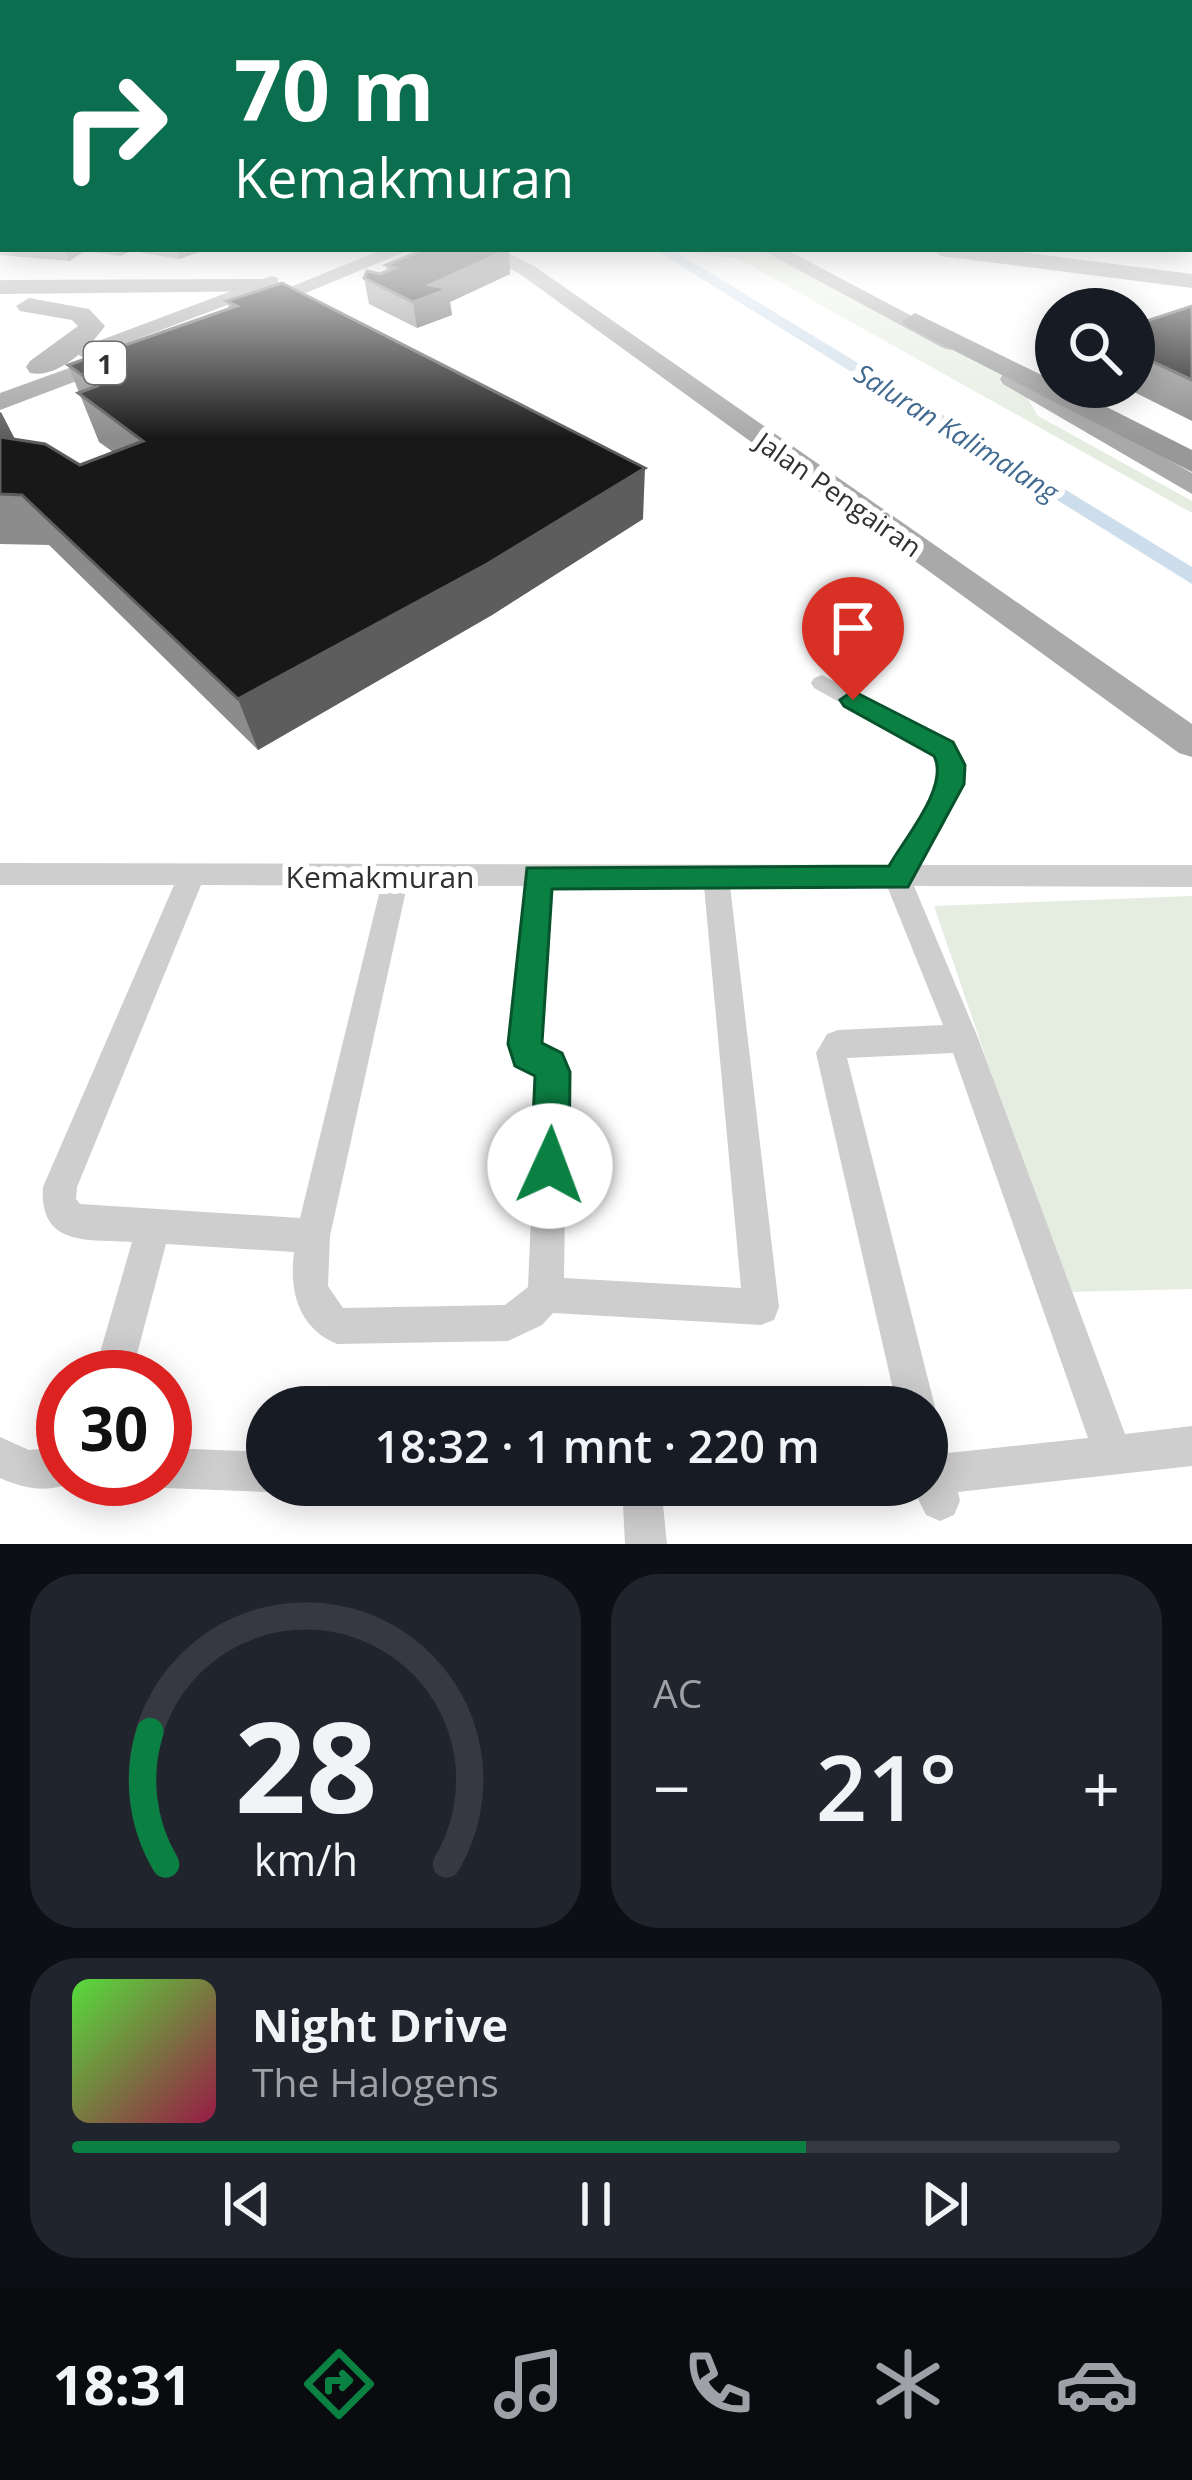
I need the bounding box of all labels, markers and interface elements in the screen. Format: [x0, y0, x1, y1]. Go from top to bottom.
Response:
text: 70 m [234, 31, 434, 146]
icon: right [36, 48, 192, 204]
text: Kemakmuran [234, 140, 574, 214]
map controls [1035, 288, 1155, 408]
button: search [1035, 288, 1155, 408]
road number: 1 [84, 342, 126, 384]
water label: Saluran Kalimalang [848, 354, 1067, 510]
street label: Jalan Pengairan [746, 421, 929, 565]
pin [802, 577, 904, 700]
icon: arrive [820, 595, 886, 661]
street label: Kemakmuran [286, 856, 474, 897]
position arrow [487, 1103, 613, 1229]
speed limit sign: 30 [36, 1350, 192, 1506]
text: 18:32 · 1 mnt · 220 m [374, 1415, 820, 1476]
text: AC [653, 1666, 702, 1719]
text: 28 [234, 1680, 377, 1850]
text: 21° [816, 1725, 957, 1847]
text: − [653, 1742, 691, 1832]
text: + [1082, 1742, 1120, 1832]
text: km/h [253, 1830, 358, 1889]
text: Night Drive [252, 1994, 508, 2055]
text: The Halogens [252, 2055, 499, 2108]
icon: previous [214, 2171, 280, 2237]
icon: pause [563, 2171, 629, 2237]
icon: next [912, 2171, 978, 2237]
icon: directions [297, 2342, 381, 2426]
icon: music [487, 2342, 571, 2426]
icon: phone [676, 2342, 760, 2426]
icon: climate [866, 2342, 950, 2426]
icon: car [1055, 2342, 1139, 2426]
text: 18:31 [53, 2347, 192, 2421]

